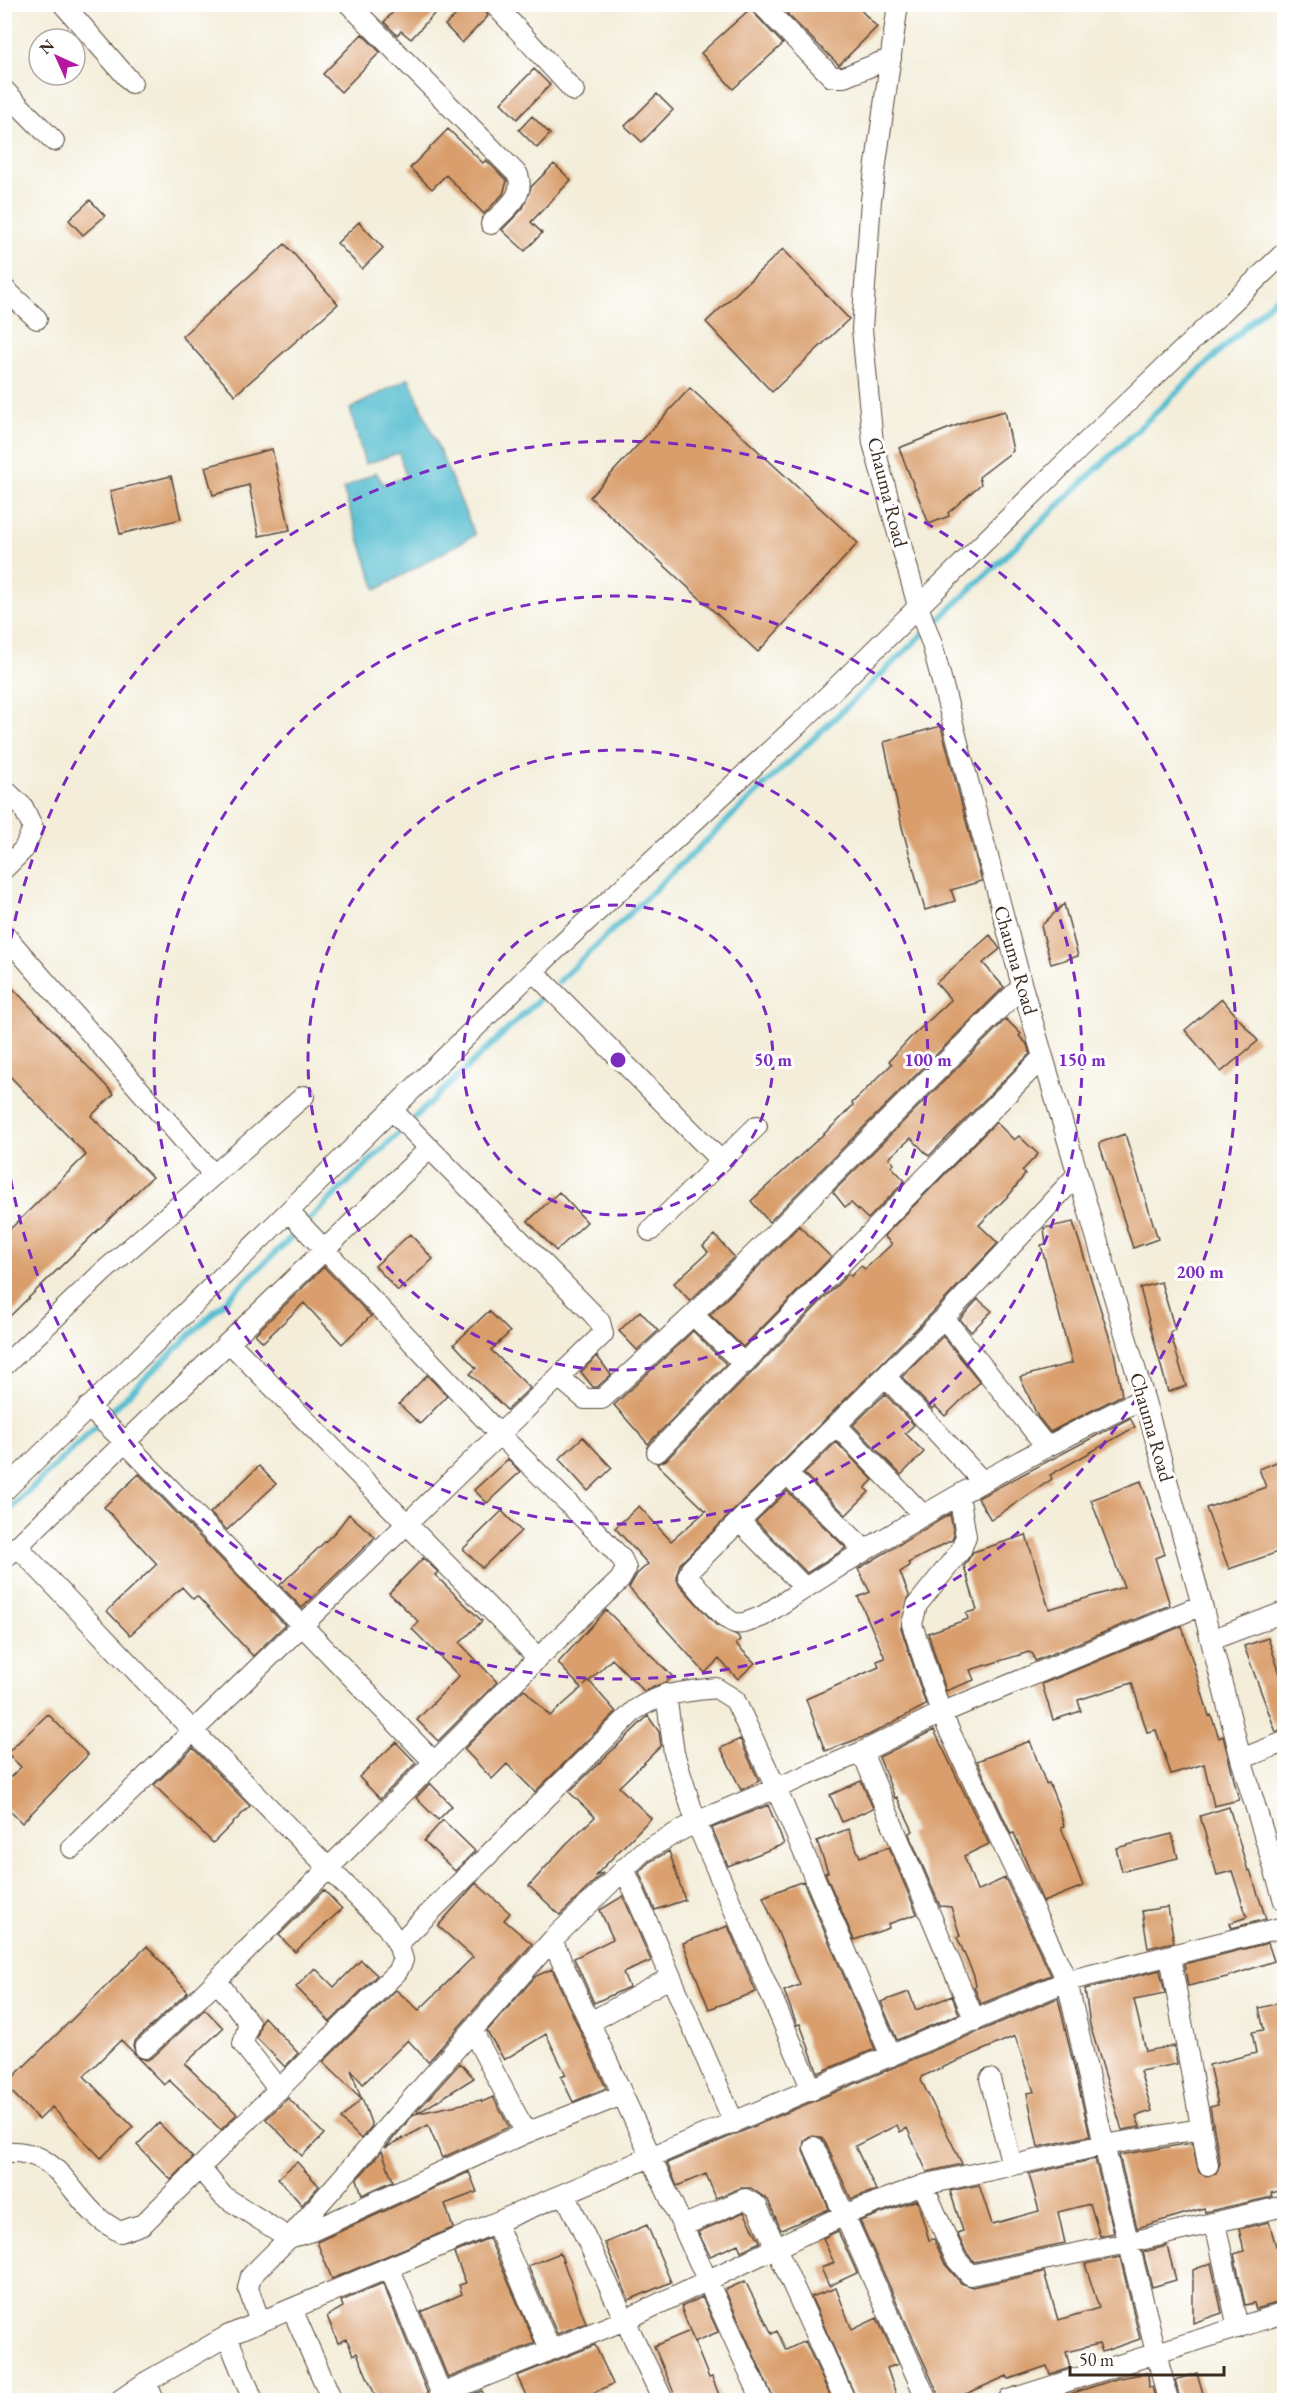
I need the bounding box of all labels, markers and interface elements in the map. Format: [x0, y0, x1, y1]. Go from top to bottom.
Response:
north arrow [27, 27, 87, 87]
text: N [35, 35, 59, 59]
street label: Chauma Road [862, 434, 914, 551]
street label: Chauma Road [988, 902, 1044, 1018]
text: 50 m [754, 1048, 792, 1071]
text: 100 m [904, 1048, 952, 1071]
text: 150 m [1058, 1048, 1106, 1071]
centre of rings [608, 1050, 628, 1070]
text: 200 m [1176, 1260, 1224, 1283]
street label: Chauma Road [1124, 1369, 1180, 1485]
scale bar [1070, 2339, 1224, 2377]
text: 50 m [1079, 2348, 1114, 2371]

